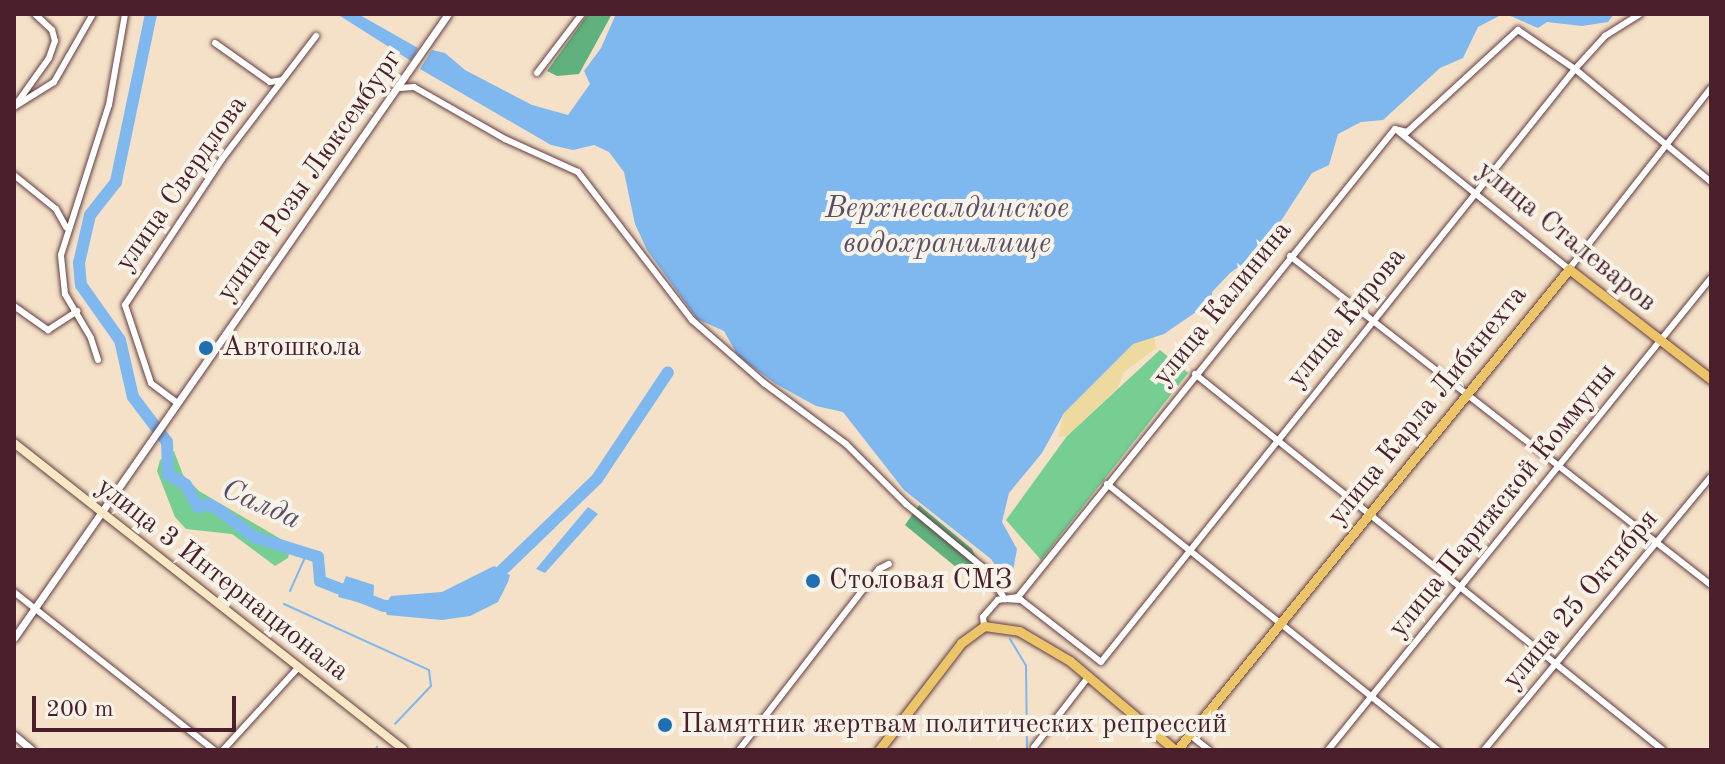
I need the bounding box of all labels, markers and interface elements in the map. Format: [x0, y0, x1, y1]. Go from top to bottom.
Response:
street label: улица Розы Люксембург [210, 43, 410, 309]
street label: улица Свердлова [109, 89, 255, 279]
street label: улица Сталеваров [1469, 154, 1663, 320]
water label: Верхнесалдинское водохранилище [825, 191, 1069, 262]
street label: улица Калинина [1146, 215, 1300, 393]
street label: улица Кирова [1280, 241, 1414, 395]
street label: улица Карла Либкнехта [1321, 279, 1535, 533]
place label: Автошкола [222, 331, 361, 365]
marker: Автошкола [197, 339, 215, 357]
street label: улица Парижской Коммуны [1382, 357, 1624, 645]
street label: улица 3 Интернационала [89, 471, 355, 689]
water label: Салда [216, 472, 306, 538]
street label: улица 25 Октября [1496, 503, 1666, 697]
place label: Столовая СМЗ [829, 564, 1012, 598]
marker: Столовая СМЗ [804, 572, 822, 590]
scale bar [36, 680, 240, 730]
text: 200 m [46, 698, 114, 722]
place label: Памятник жертвам политических репрессий [681, 708, 1227, 742]
marker: Памятник жертвам политических репрессий [656, 716, 674, 734]

